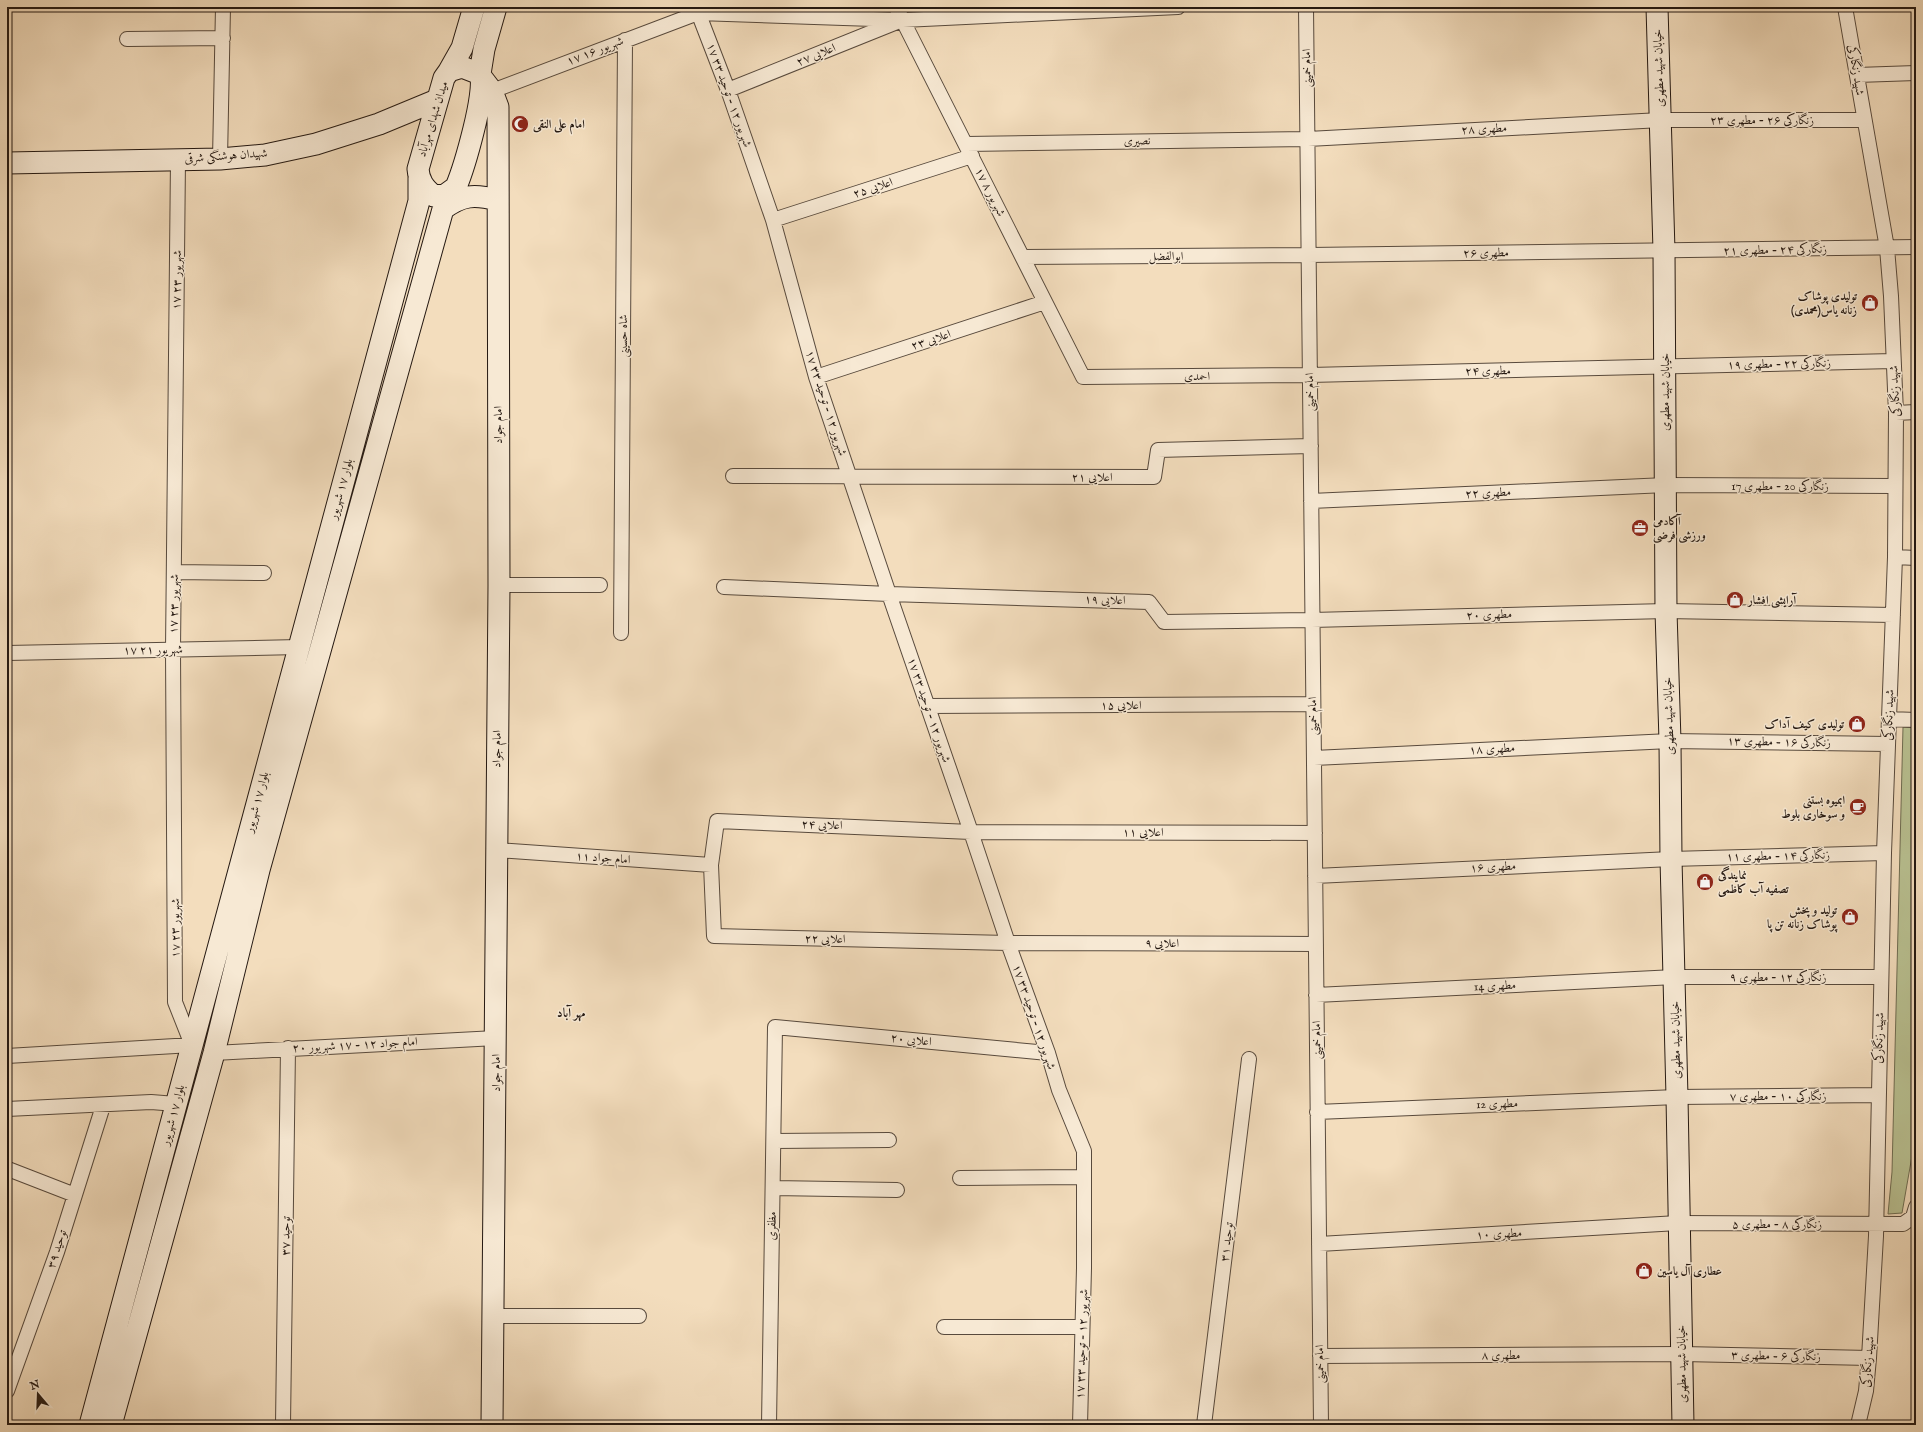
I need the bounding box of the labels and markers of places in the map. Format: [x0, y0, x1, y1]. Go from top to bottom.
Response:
mosque icon: امام علی النقی [510, 114, 530, 134]
place label: امام علی النقی [532, 117, 585, 135]
place label: تولیدی پوشاک زنانه یاس(محمدی) [1791, 289, 1858, 318]
shop icon: تولیدی پوشاک زنانه یاس(محمدی) [1860, 293, 1880, 313]
place label: آکادمی ورزشی فرضی [1652, 513, 1706, 544]
office icon: آکادمی ورزشی فرضی [1630, 518, 1650, 538]
shop icon: آرایشی افشار [1725, 590, 1745, 610]
place label: آرایشی افشار [1746, 592, 1797, 609]
shop icon: تولیدی کیف آداک [1847, 714, 1867, 734]
place label: تولیدی کیف آداک [1765, 716, 1845, 732]
place label: ابمیوه بستنی و ‌سوخاری بلوط [1781, 793, 1845, 822]
cafe icon: ابمیوه بستنی و ‌سوخاری بلوط [1848, 797, 1868, 817]
place label: نمایندگی تصفیه آب کاظمی [1717, 865, 1789, 897]
shop icon: نمایندگی تصفیه آب کاظمی [1695, 872, 1715, 892]
place label: تولید و پخش پوشاک زنانه تن پا [1767, 903, 1838, 933]
shop icon: تولید و پخش پوشاک زنانه تن پا [1840, 907, 1860, 927]
shop icon: عطاری آل یاسین [1634, 1261, 1654, 1281]
place label: عطاری آل یاسین [1657, 1263, 1722, 1279]

